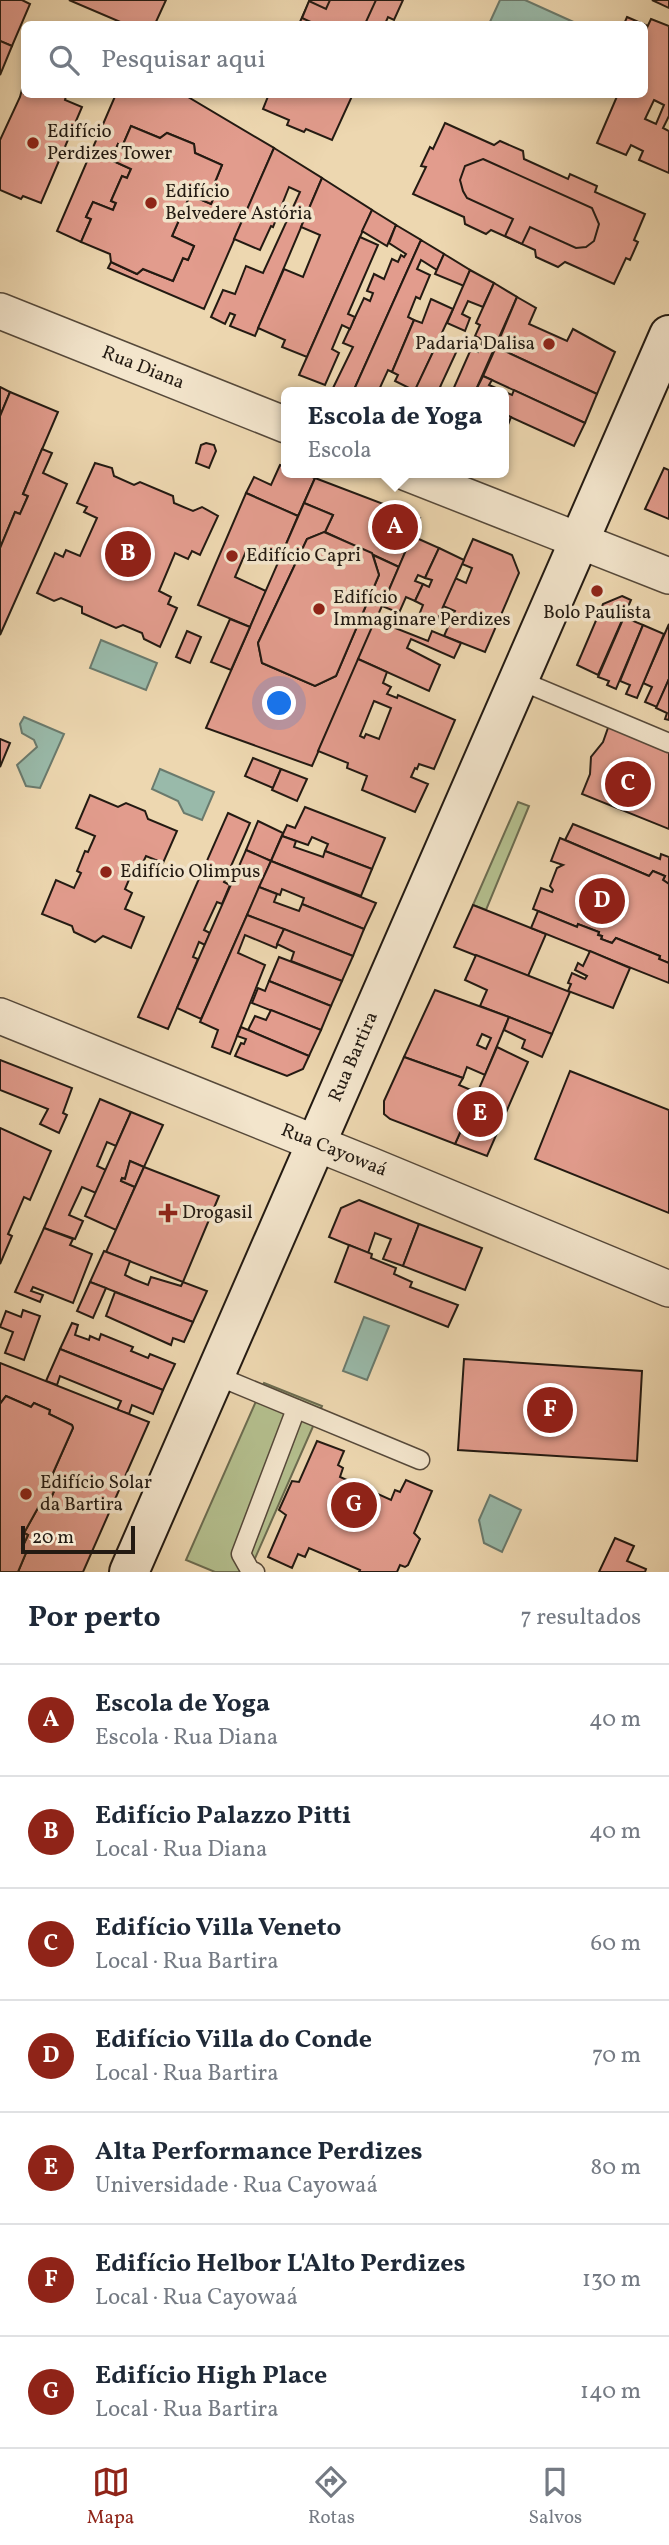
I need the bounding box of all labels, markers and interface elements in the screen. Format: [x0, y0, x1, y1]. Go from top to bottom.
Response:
search box [21, 21, 648, 98]
icon: search [45, 41, 83, 79]
text: Pesquisar aqui [101, 42, 266, 78]
place label: Edifício Perdizes Tower [47, 119, 172, 167]
marker: Edifício Perdizes Tower [25, 135, 41, 151]
place label: Edifício Belvedere Astória [165, 179, 312, 227]
marker: Edifício Belvedere Astória [143, 195, 159, 211]
place label: Padaria Dalisa [415, 331, 535, 357]
marker: Padaria Dalisa [541, 336, 557, 352]
street label: Rua Diana [98, 340, 188, 396]
popup [281, 387, 509, 478]
text: Escola de Yoga [307, 399, 483, 435]
text: Escola [307, 435, 372, 467]
pin: A [372, 501, 418, 553]
pin: B [105, 528, 151, 580]
place label: Edifício Capri [246, 543, 361, 569]
marker: Edifício Capri [224, 548, 240, 564]
marker: Bolo Paulista [589, 583, 605, 599]
place label: Edifício Immaginare Perdizes [333, 585, 511, 633]
place label: Bolo Paulista [543, 600, 651, 626]
marker: Edifício Immaginare Perdizes [311, 601, 327, 617]
your location [262, 686, 296, 720]
pin: C [605, 758, 651, 810]
place label: Edifício Olimpus [120, 859, 260, 885]
marker: Edifício Olimpus [98, 864, 114, 880]
pin: D [579, 875, 625, 927]
street label: Rua Bartira [323, 1008, 385, 1106]
pin: E [457, 1088, 503, 1140]
street label: Rua Cayowaá [277, 1118, 391, 1184]
place label: Drogasil [182, 1200, 253, 1226]
marker: Drogasil [160, 1205, 176, 1221]
pin: F [527, 1384, 573, 1436]
place label: Edifício Solar da Bartira [40, 1470, 152, 1518]
pin: G [331, 1479, 377, 1531]
marker: Edifício Solar da Bartira [18, 1486, 34, 1502]
scale bar [21, 1523, 135, 1555]
text: 20 m [32, 1525, 74, 1551]
text: Por perto [28, 1597, 161, 1639]
text: 7 resultados [520, 1602, 641, 1634]
text: Escola de Yoga [95, 1686, 270, 1722]
text: A [43, 1704, 59, 1736]
text: 40 m [589, 1704, 641, 1736]
text: Escola · Rua Diana [95, 1722, 278, 1754]
text: Edifício Palazzo Pitti [95, 1798, 351, 1834]
text: B [43, 1816, 59, 1848]
text: 40 m [589, 1816, 641, 1848]
text: Local · Rua Diana [95, 1834, 268, 1866]
text: Edifício Villa Veneto [95, 1910, 341, 1946]
text: C [44, 1928, 58, 1960]
text: 60 m [591, 1928, 641, 1960]
text: Local · Rua Bartira [95, 1946, 279, 1978]
text: Edifício Villa do Conde [95, 2022, 372, 2058]
text: D [43, 2040, 59, 2072]
text: 70 m [592, 2040, 641, 2072]
text: Local · Rua Bartira [95, 2058, 279, 2090]
text: Alta Performance Perdizes [95, 2134, 423, 2170]
text: E [44, 2152, 58, 2184]
text: 80 m [591, 2152, 641, 2184]
text: Universidade · Rua Cayowaá [95, 2170, 378, 2202]
text: Edifício Helbor L'Alto Perdizes [95, 2246, 466, 2282]
text: F [44, 2264, 58, 2296]
text: 130 m [582, 2264, 641, 2296]
text: Local · Rua Cayowaá [95, 2282, 298, 2314]
text: Edifício High Place [95, 2358, 327, 2394]
text: G [43, 2376, 59, 2408]
text: 140 m [580, 2376, 641, 2408]
text: Local · Rua Bartira [95, 2394, 279, 2426]
tab: Mapa [87, 2463, 134, 2531]
tab: Rotas [308, 2463, 355, 2531]
tab: Salvos [528, 2463, 582, 2531]

